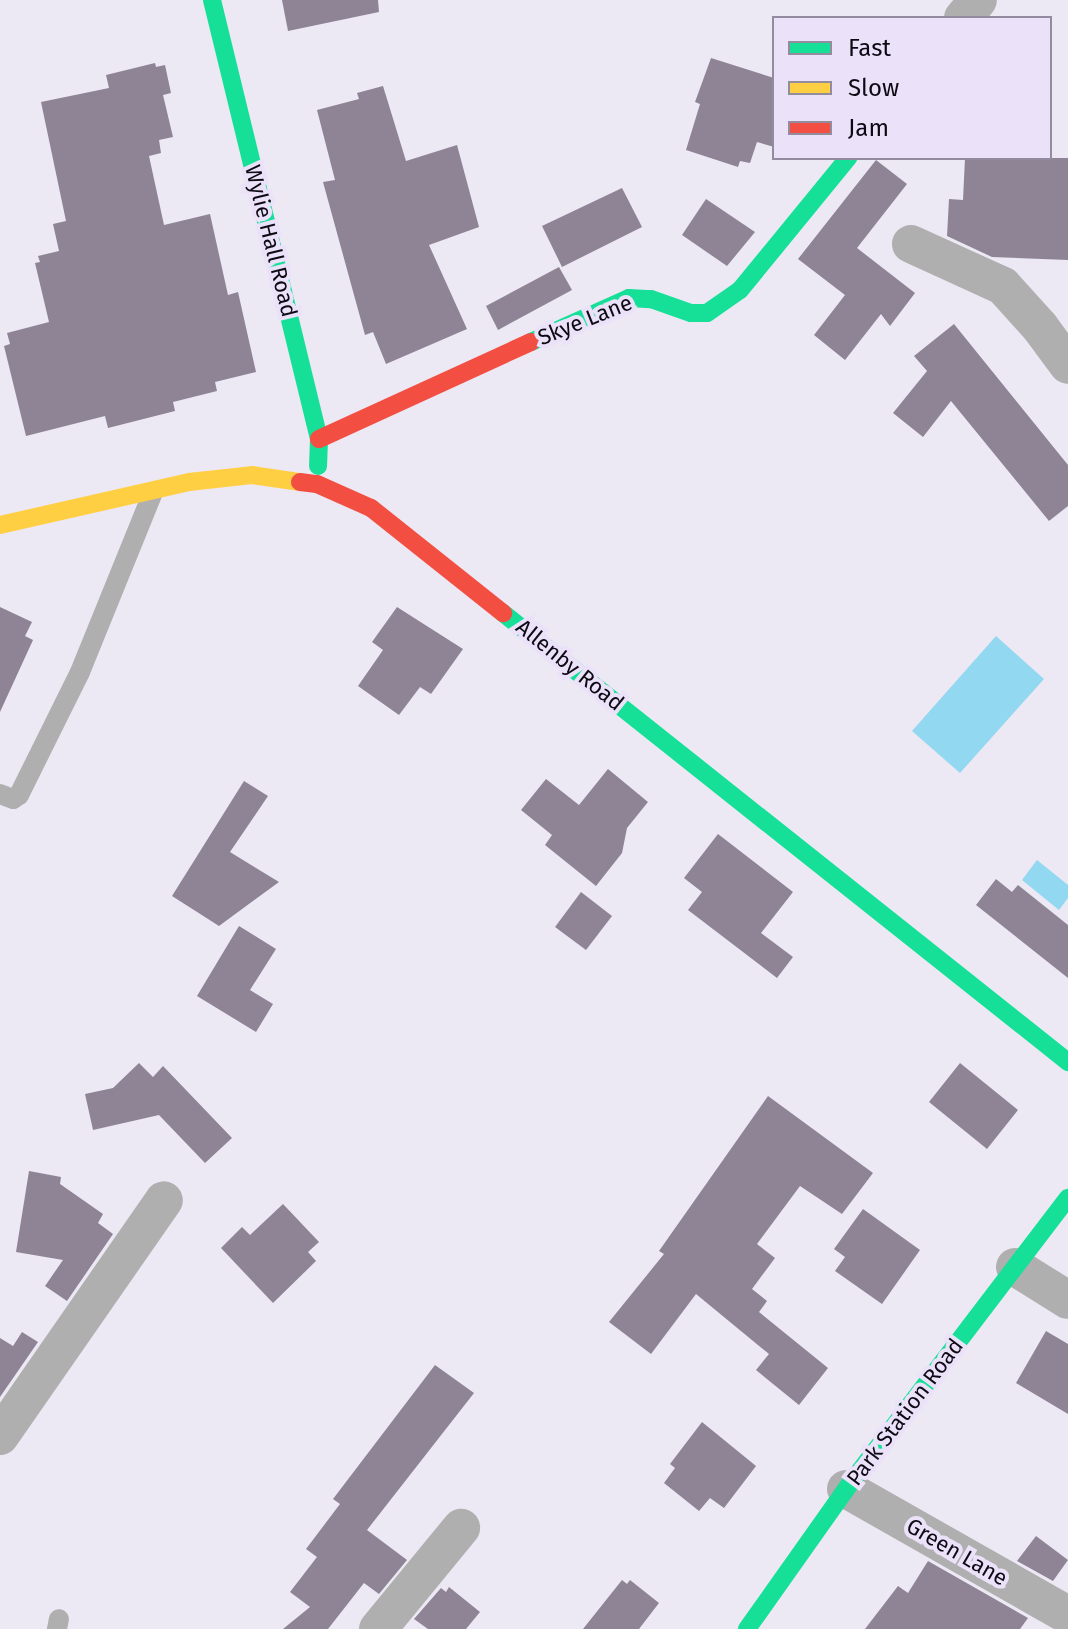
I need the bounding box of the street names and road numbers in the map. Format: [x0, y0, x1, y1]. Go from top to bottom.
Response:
street label: Wylie Hall Road [239, 162, 303, 320]
street label: Skye Lane [534, 289, 636, 351]
street label: Allenby Road [511, 614, 629, 716]
street label: Park Station Road [841, 1333, 969, 1491]
street label: Green Lane [902, 1513, 1012, 1591]

